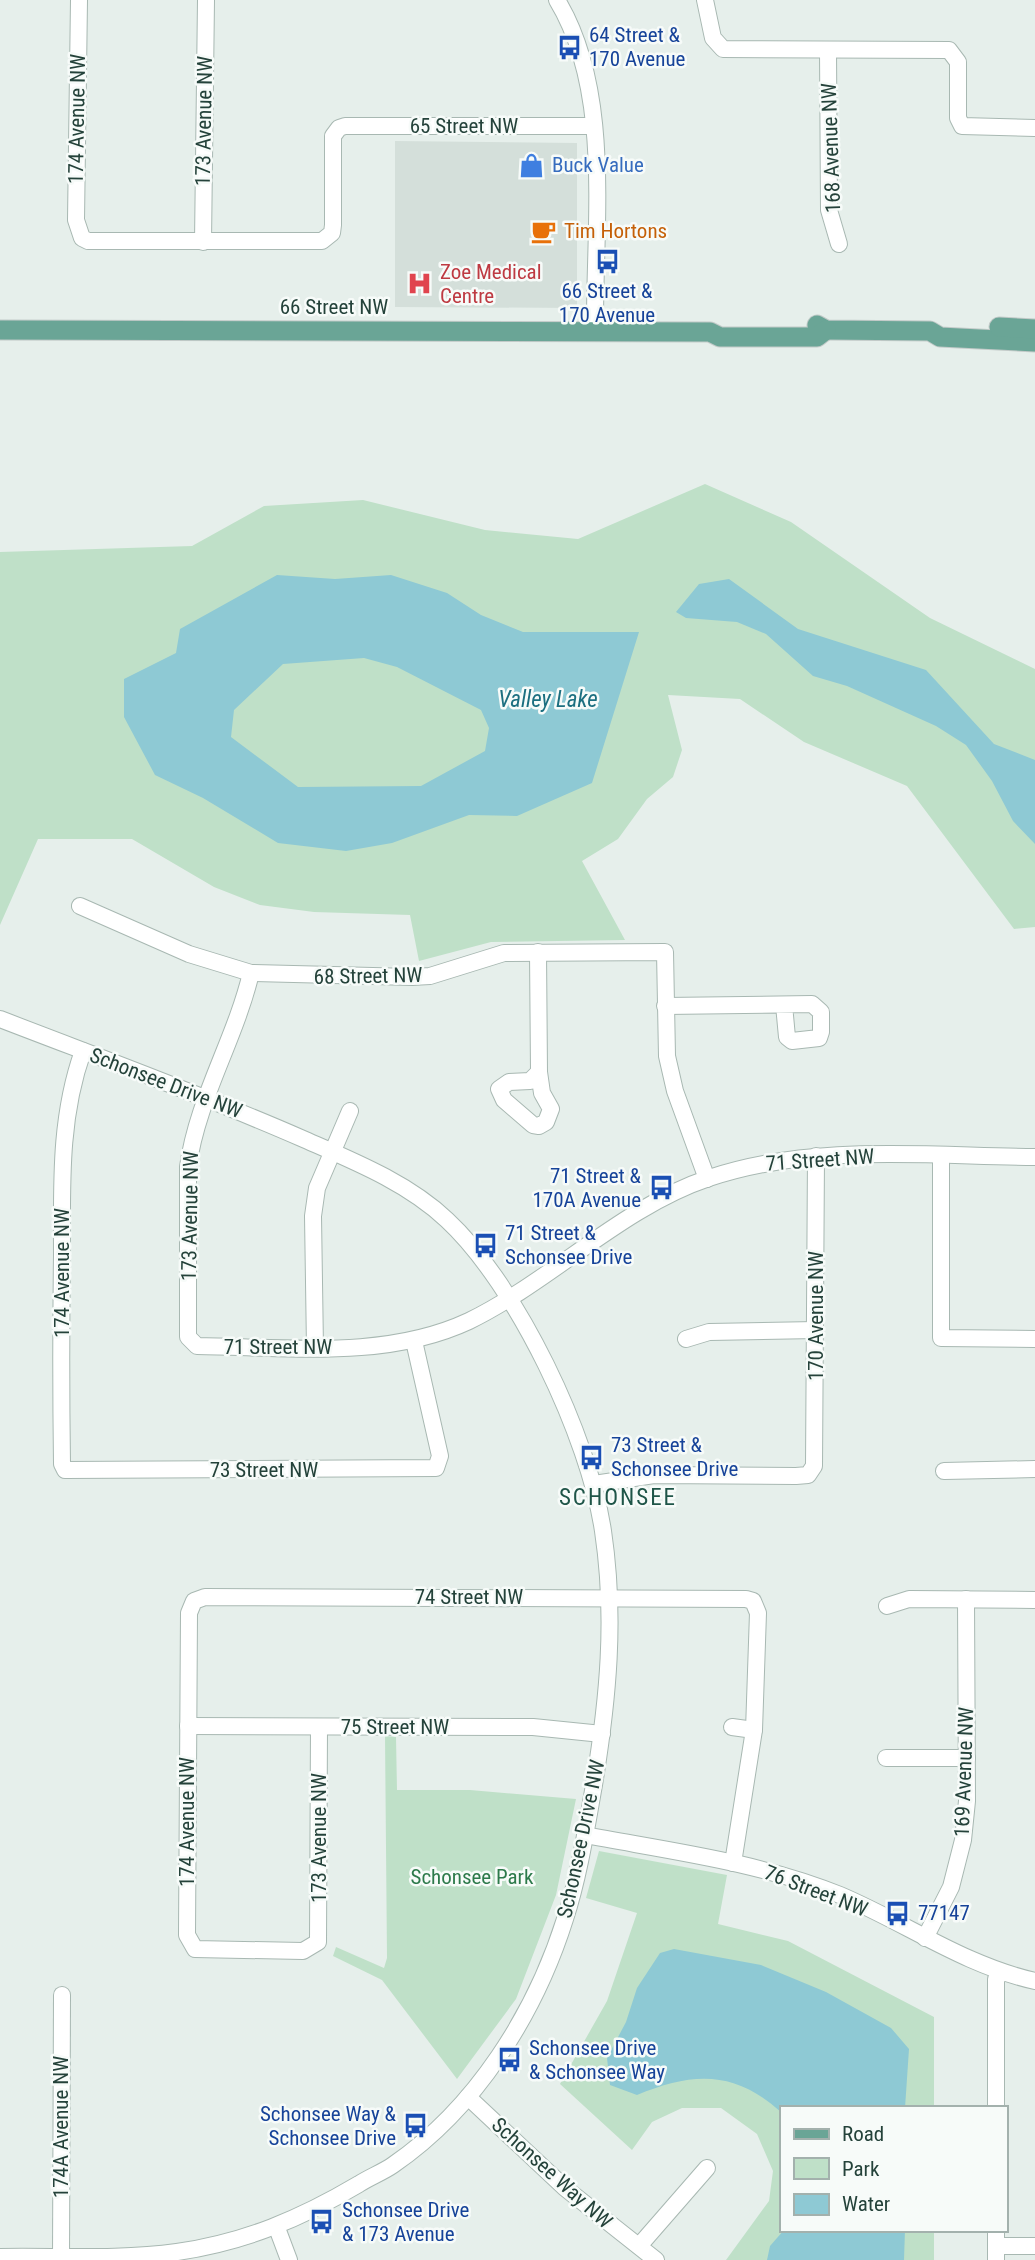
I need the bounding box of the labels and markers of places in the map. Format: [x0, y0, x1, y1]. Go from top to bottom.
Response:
place label: 64 Street & 170 Avenue [589, 23, 686, 71]
bus stop icon: 64 Street & 170 Avenue [555, 33, 583, 61]
shop icon: Buck Value [518, 151, 546, 179]
place label: Buck Value [552, 153, 644, 177]
cafe icon: Tim Hortons [530, 217, 558, 245]
place label: Tim Hortons [564, 219, 667, 243]
bus stop icon: 66 Street & 170 Avenue [593, 248, 621, 276]
place label: Zoe Medical Centre [440, 260, 542, 308]
hospital icon: Zoe Medical Centre [406, 270, 434, 298]
place label: 66 Street & 170 Avenue [559, 279, 655, 327]
place label: 71 Street & 170A Avenue [533, 1164, 642, 1212]
bus stop icon: 71 Street & 170A Avenue [647, 1174, 675, 1202]
place label: 71 Street & Schonsee Drive [505, 1221, 633, 1269]
bus stop icon: 71 Street & Schonsee Drive [471, 1231, 499, 1259]
place label: 73 Street & Schonsee Drive [611, 1433, 739, 1481]
bus stop icon: 73 Street & Schonsee Drive [577, 1443, 605, 1471]
bus stop icon: 77147 [884, 1899, 912, 1927]
place label: 77147 [918, 1901, 970, 1925]
place label: Schonsee Drive & Schonsee Way [529, 2036, 665, 2084]
bus stop icon: Schonsee Drive & Schonsee Way [495, 2046, 523, 2074]
place label: Schonsee Way & Schonsee Drive [260, 2102, 397, 2150]
bus stop icon: Schonsee Way & Schonsee Drive [402, 2112, 430, 2140]
place label: Schonsee Drive & 173 Avenue [342, 2198, 470, 2246]
bus stop icon: Schonsee Drive & 173 Avenue [308, 2208, 336, 2236]

